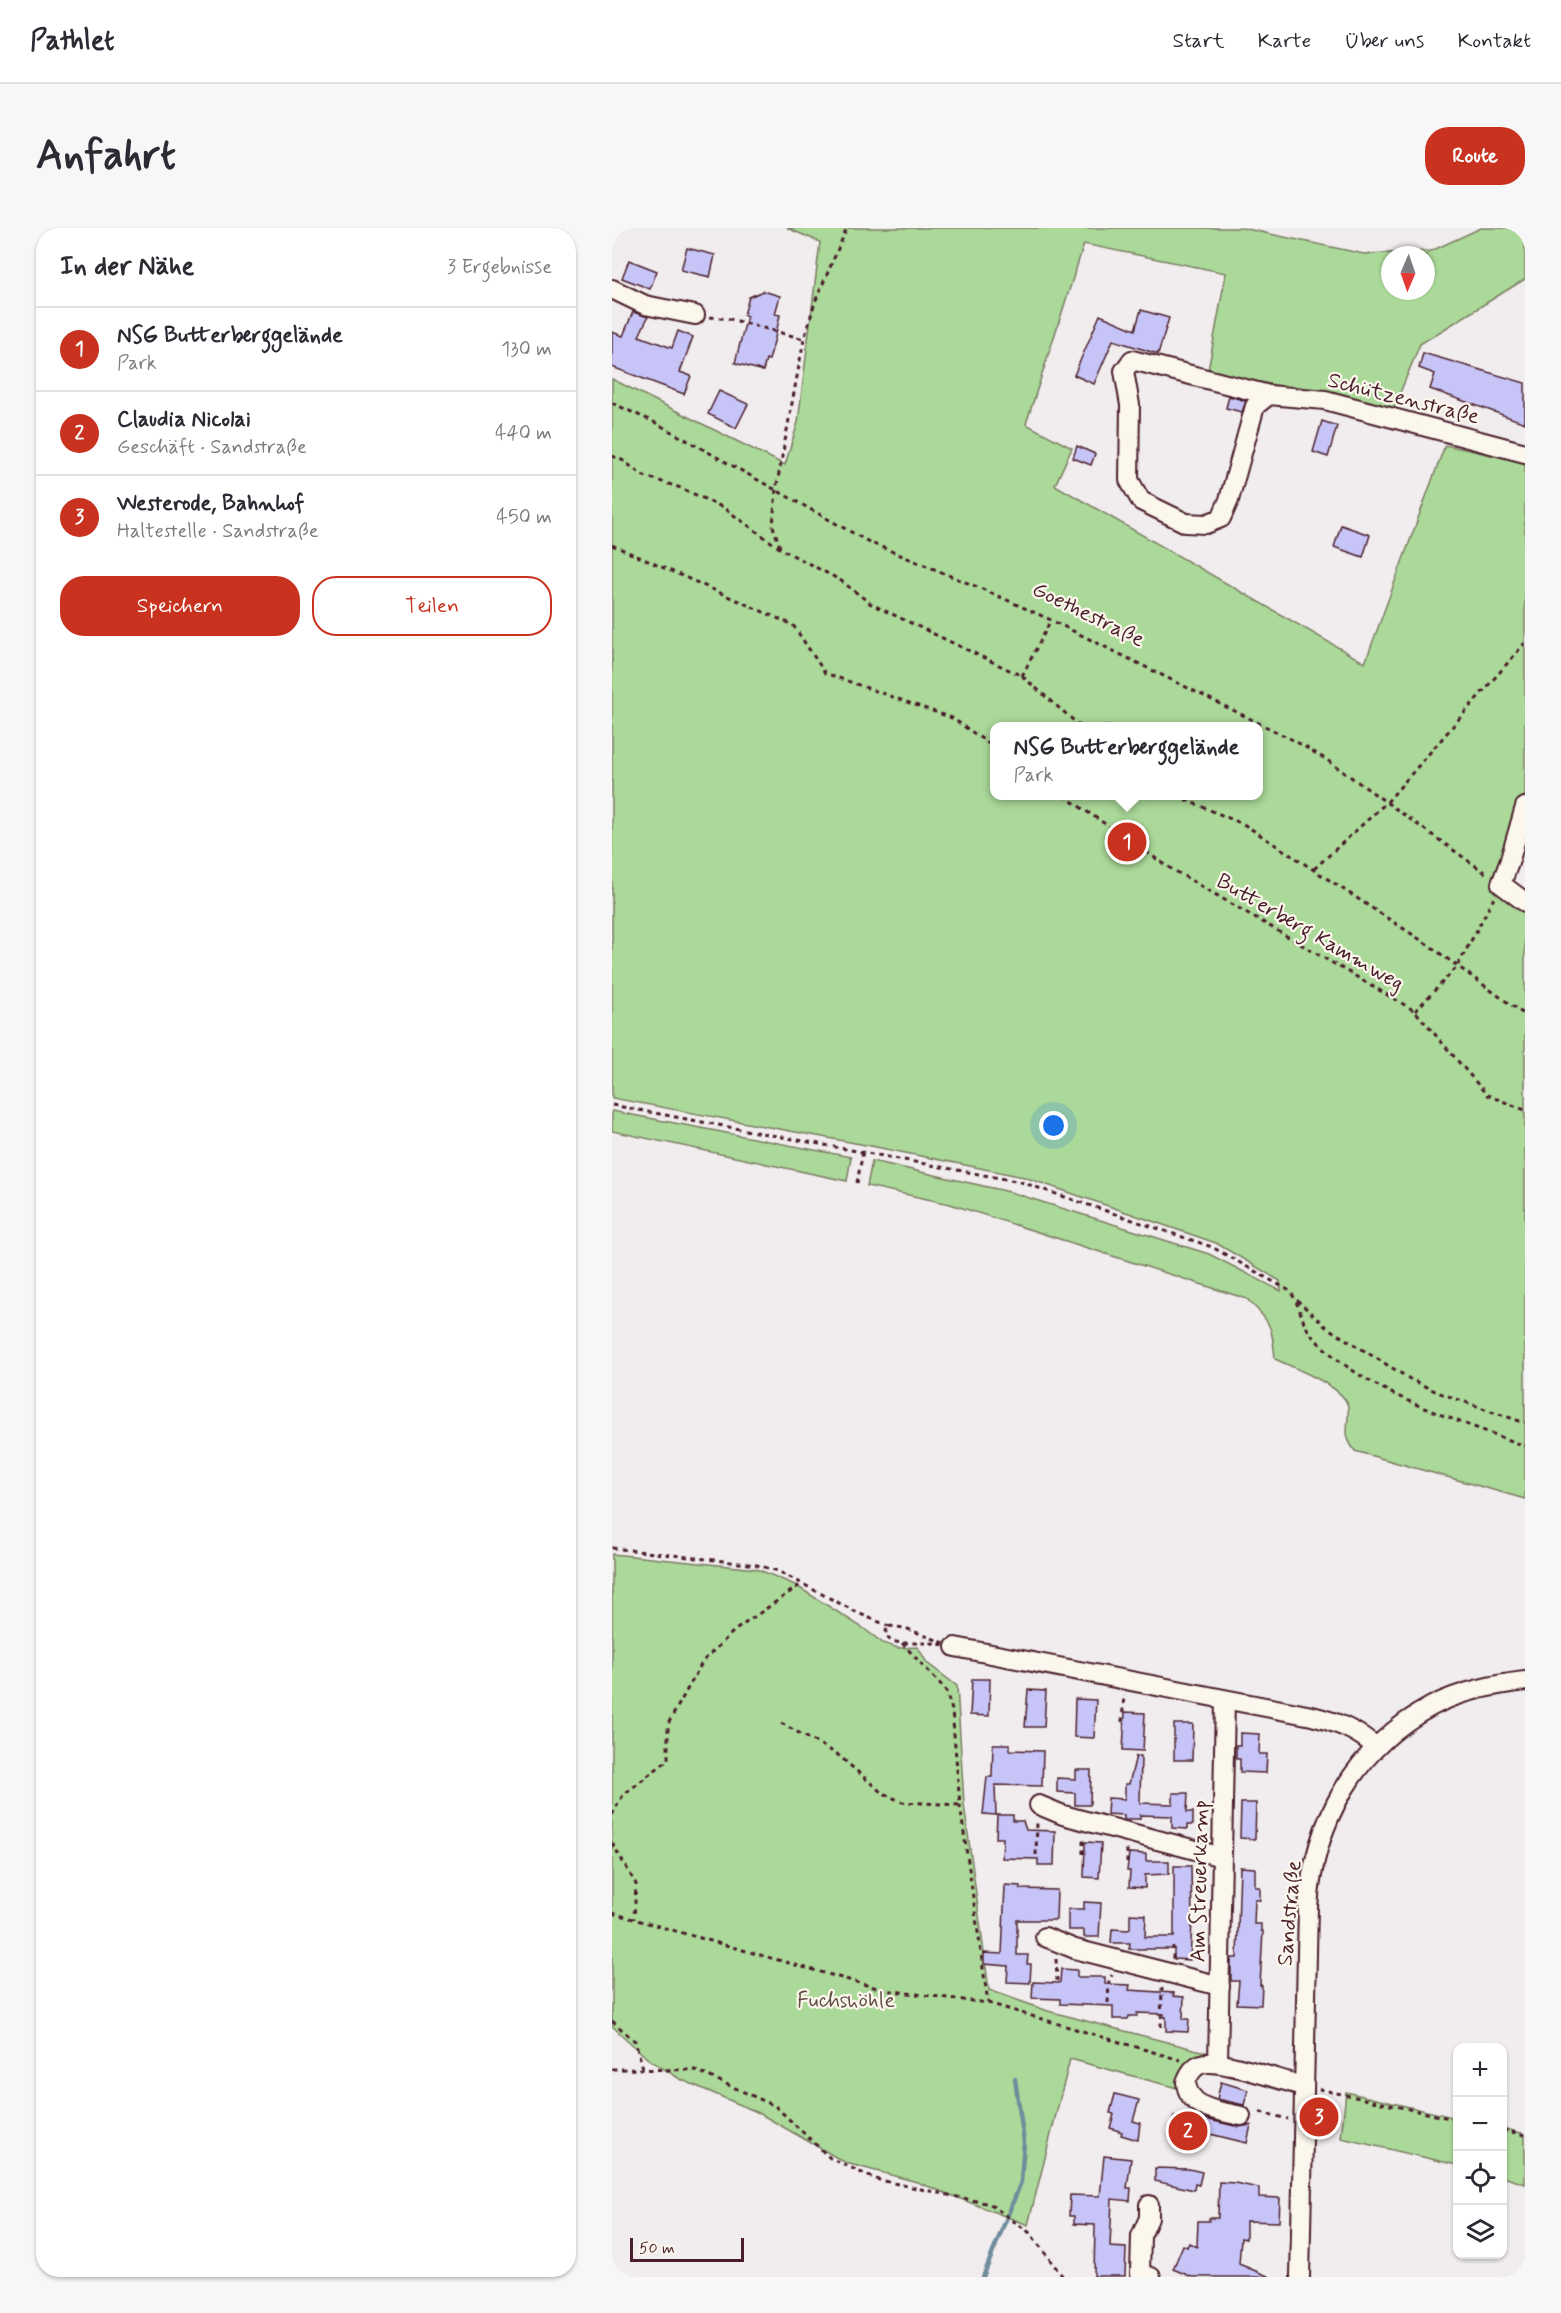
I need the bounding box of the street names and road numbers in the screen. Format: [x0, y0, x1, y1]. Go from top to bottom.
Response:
street label: Schützenstraße [1325, 367, 1482, 431]
street label: Goethestraße [1027, 575, 1149, 654]
street label: Butterberg Kammweg [1210, 868, 1409, 1001]
street label: Am Streuerkamp [1185, 1799, 1215, 1963]
street label: Sandstraße [1271, 1859, 1309, 1967]

